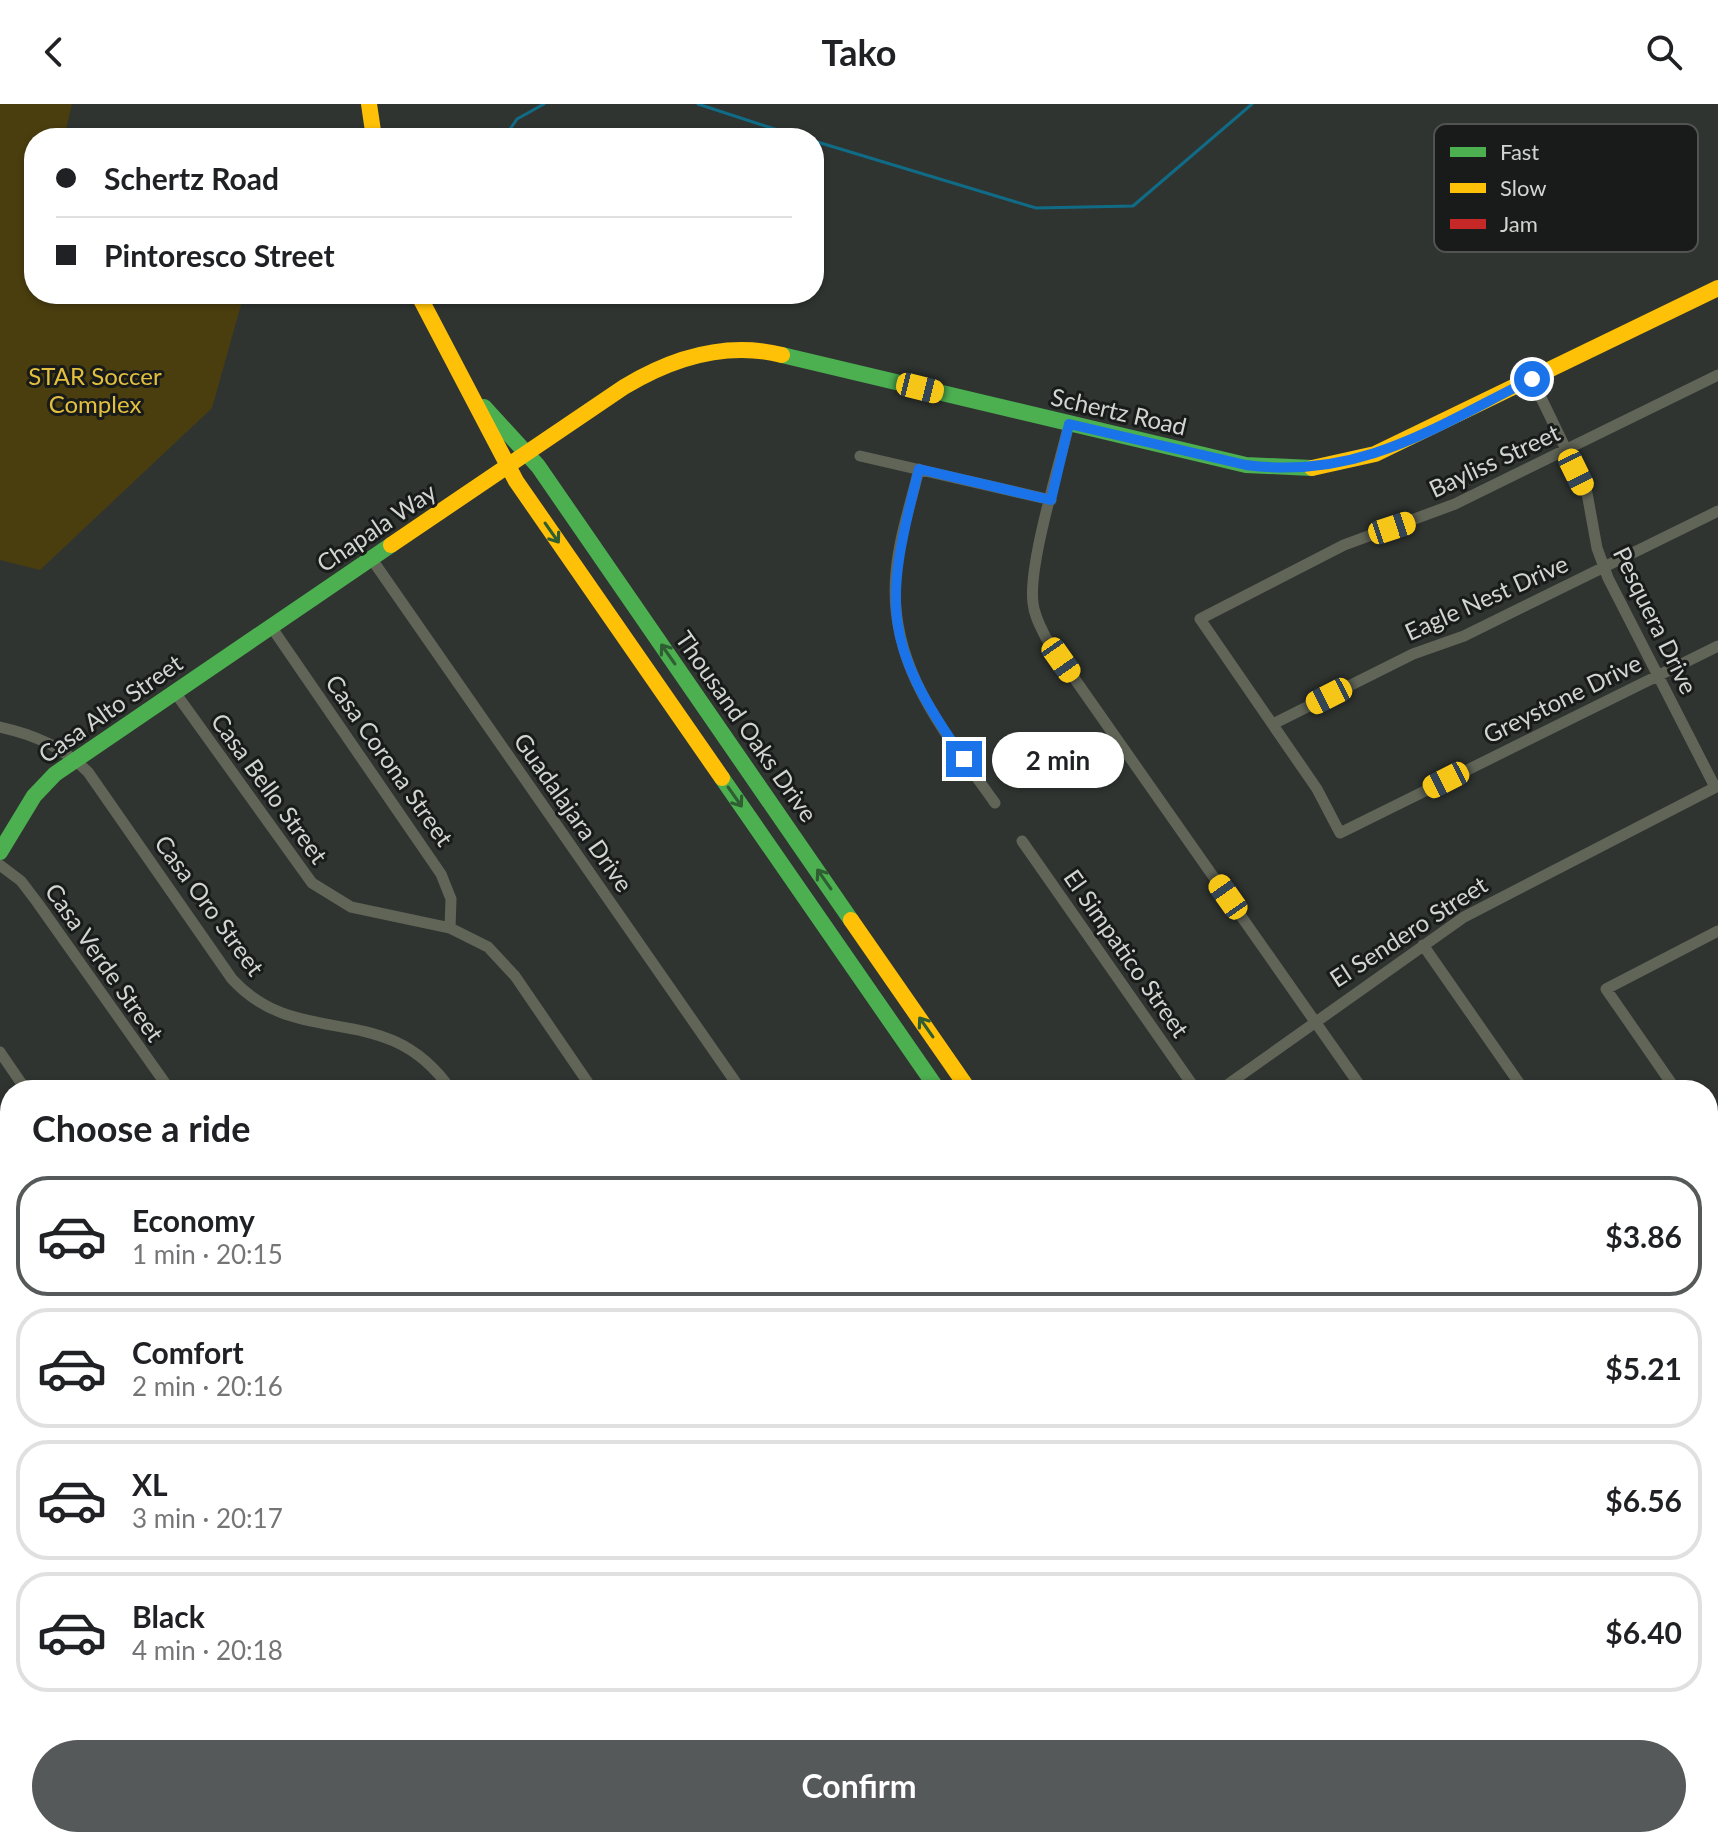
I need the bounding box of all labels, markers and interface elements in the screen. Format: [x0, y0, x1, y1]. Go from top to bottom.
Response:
icon: back [32, 30, 76, 74]
text: Tako [822, 30, 896, 74]
icon: search [1642, 30, 1686, 74]
legend [1434, 124, 1698, 252]
text: Fast [1500, 138, 1539, 165]
text: Schertz Road [104, 160, 279, 196]
text: Slow [1500, 174, 1547, 201]
text: Jam [1500, 210, 1538, 237]
text: Pintoresco Street [104, 237, 335, 273]
park label: STAR Soccer Complex [28, 361, 162, 418]
route start [1514, 361, 1550, 397]
car [894, 371, 946, 405]
street label: Schertz Road [1048, 381, 1190, 441]
street label: Bayliss Street [1424, 417, 1564, 503]
car [1555, 445, 1597, 499]
street label: Chapala Way [311, 476, 442, 578]
car [1365, 509, 1419, 547]
one-way arrow [544, 521, 560, 543]
street label: Pesquera Drive [1608, 542, 1704, 698]
street label: Eagle Nest Drive [1400, 548, 1572, 646]
street label: Thousand Oaks Drive [670, 625, 824, 827]
car [1037, 633, 1085, 687]
one-way arrow [660, 643, 676, 665]
street label: Casa Alto Street [32, 647, 188, 768]
street label: Greystone Drive [1478, 647, 1646, 749]
street label: Casa Corona Street [320, 669, 460, 852]
car [1302, 674, 1356, 718]
street label: Casa Bello Street [206, 707, 334, 869]
street label: Guadalajara Drive [508, 727, 640, 897]
callout: 2 min [992, 731, 1124, 787]
route end [946, 741, 982, 777]
text: 2 min [1026, 744, 1090, 776]
car [1419, 758, 1473, 802]
one-way arrow [727, 786, 743, 808]
street label: Casa Oro Street [149, 829, 271, 981]
street label: El Simpatico Street [1058, 864, 1196, 1043]
one-way arrow [816, 869, 832, 891]
street label: El Sendero Street [1324, 869, 1492, 993]
car [1204, 870, 1252, 924]
street label: Casa Verde Street [40, 877, 171, 1047]
one-way arrow [918, 1016, 934, 1038]
text: Choose a ride [32, 1106, 251, 1150]
icon: car [36, 1200, 108, 1272]
text: Economy [132, 1202, 255, 1238]
text: $3.86 [1605, 1218, 1682, 1254]
text: 1 min · 20:15 [132, 1238, 283, 1270]
icon: car [36, 1332, 108, 1404]
text: Comfort [132, 1334, 244, 1370]
text: $5.21 [1605, 1350, 1682, 1386]
text: 2 min · 20:16 [132, 1370, 283, 1402]
icon: car [36, 1464, 108, 1536]
text: XL [132, 1466, 168, 1502]
text: $6.56 [1605, 1482, 1682, 1518]
text: 3 min · 20:17 [132, 1502, 283, 1534]
icon: car [36, 1596, 108, 1668]
text: Black [132, 1598, 205, 1634]
text: $6.40 [1605, 1614, 1682, 1650]
text: 4 min · 20:18 [132, 1634, 283, 1666]
button: Confirm [32, 1740, 1686, 1832]

